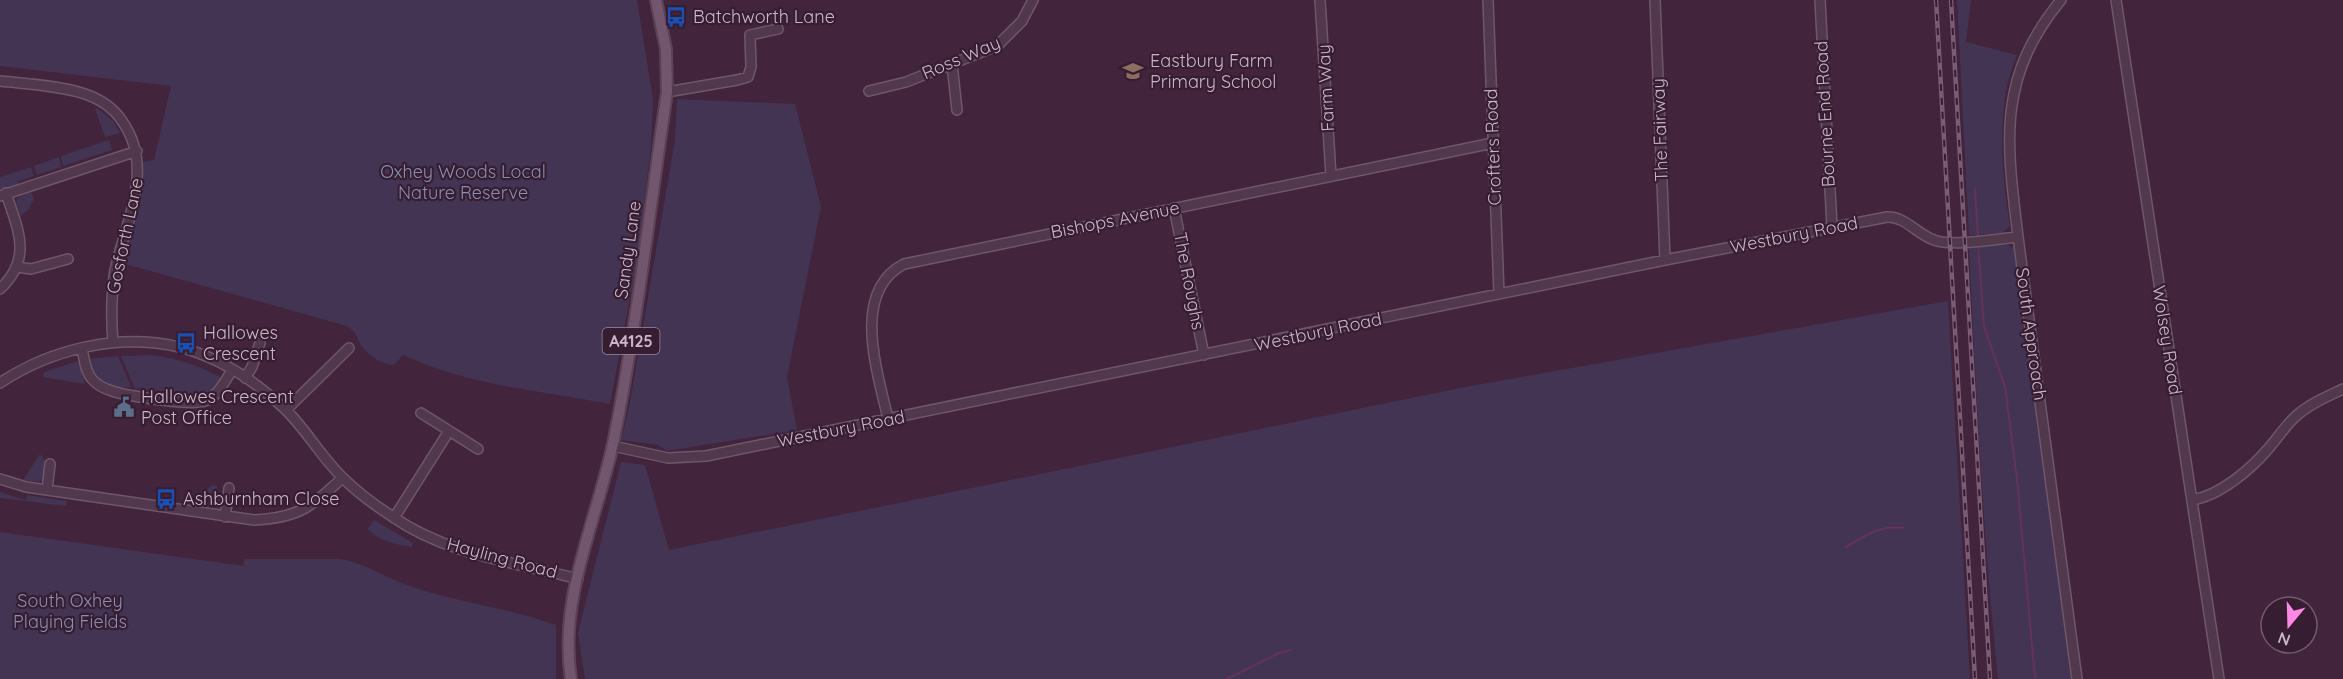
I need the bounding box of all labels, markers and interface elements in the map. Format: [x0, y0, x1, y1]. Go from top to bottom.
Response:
bus stop icon: Batchworth Lane [664, 5, 688, 29]
place label: Batchworth Lane [693, 5, 835, 28]
street label: Ross Way [918, 31, 1003, 84]
street label: Bourne End Road [1809, 40, 1840, 188]
street label: Farm Way [1312, 44, 1339, 132]
place label: Eastbury Farm Primary School [1150, 49, 1276, 93]
school or university icon: Eastbury Farm Primary School [1121, 59, 1145, 83]
street label: The Fairway [1646, 78, 1673, 182]
street label: Crofters Road [1479, 88, 1506, 206]
park label: Oxhey Woods Local Nature Reserve [380, 160, 546, 204]
street label: Gosforth Lane [101, 176, 148, 296]
street label: Bishops Avenue [1048, 196, 1181, 243]
street label: Sandy Lane [609, 200, 646, 300]
street label: Westbury Road [1728, 211, 1860, 258]
street label: The Roughs [1169, 230, 1210, 332]
street label: South Approach [2011, 266, 2052, 402]
street label: Wolsey Road [2147, 284, 2187, 396]
street label: Westbury Road [1252, 307, 1384, 356]
place label: Hallowes Crescent [203, 321, 278, 365]
road number: A4125 [602, 328, 660, 354]
bus stop icon: Hallowes Crescent [174, 331, 198, 355]
place label: Hallowes Crescent Post Office [141, 385, 294, 429]
public building icon: Hallowes Crescent Post Office [112, 395, 136, 419]
street label: Westbury Road [775, 405, 907, 452]
bus stop icon: Ashburnham Close [154, 487, 178, 511]
place label: Ashburnham Close [183, 487, 339, 510]
street label: Hayling Road [444, 532, 560, 583]
park label: South Oxhey Playing Fields [13, 589, 127, 633]
north arrow [2259, 595, 2319, 655]
text: N [2275, 628, 2293, 651]

